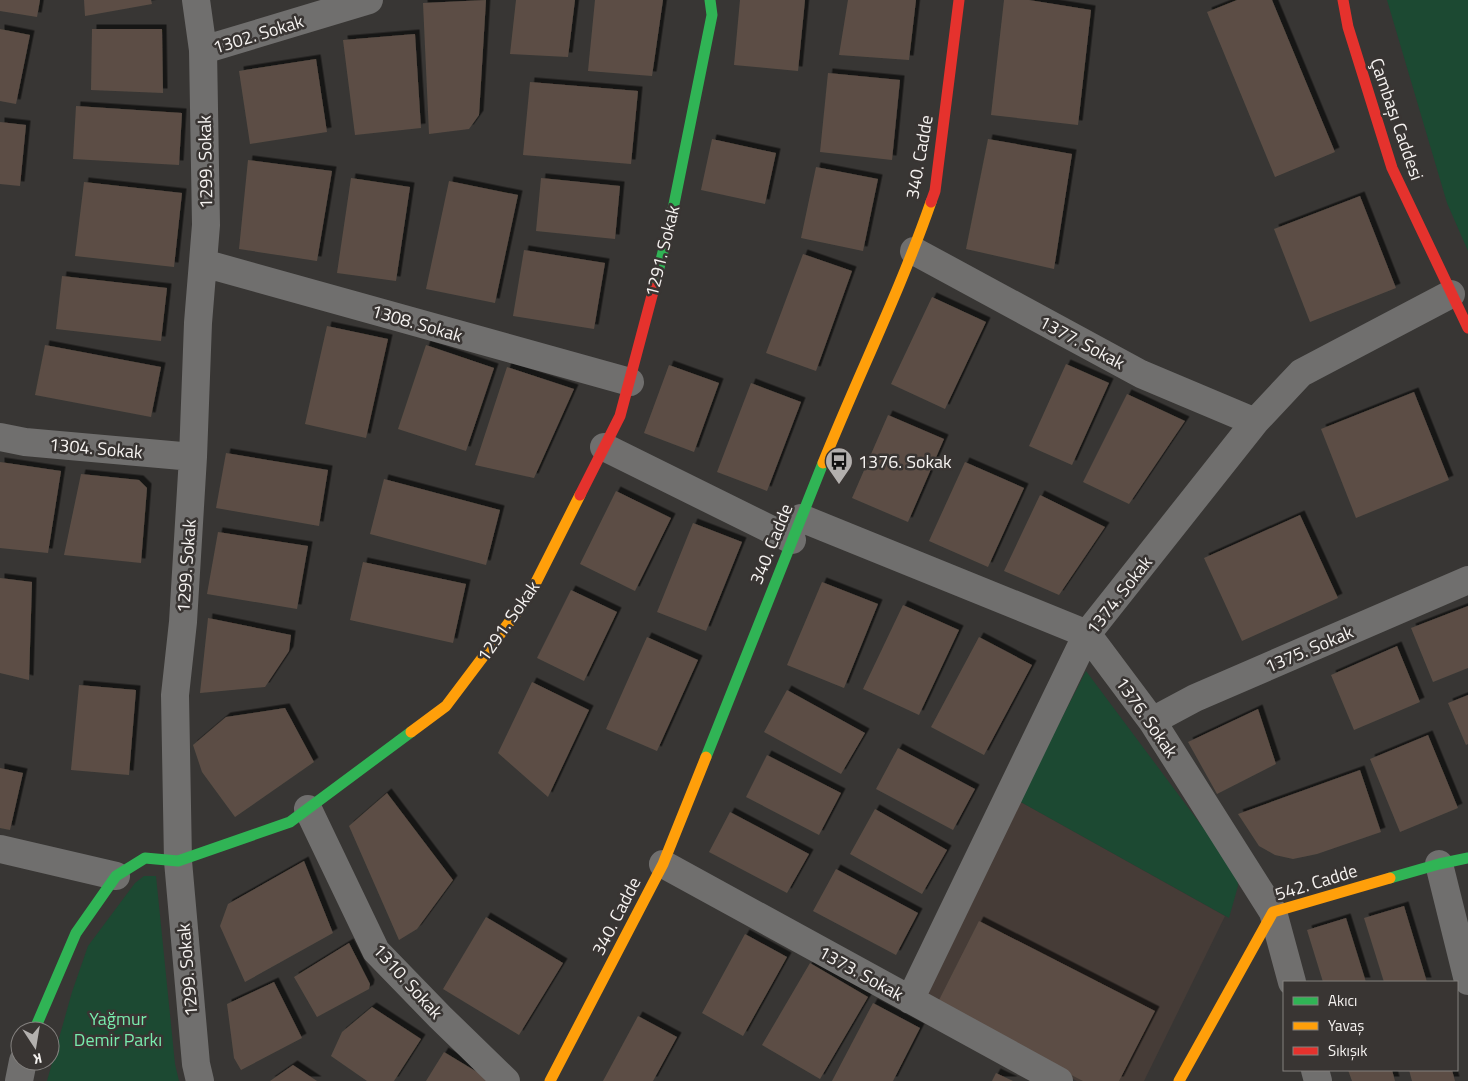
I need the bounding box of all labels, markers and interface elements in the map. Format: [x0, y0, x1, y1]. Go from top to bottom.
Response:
street label: 1302. Sokak [209, 7, 307, 61]
street label: Çambaşı Caddesi [1363, 54, 1431, 184]
street label: 340. Cadde [898, 113, 940, 201]
street label: 1299. Sokak [191, 115, 219, 209]
street label: 1291. Sokak [638, 202, 687, 300]
street label: 1308. Sokak [368, 297, 466, 349]
street label: 1377. Sokak [1034, 308, 1130, 376]
street label: 1304. Sokak [48, 430, 144, 466]
bus stop icon: 1376. Sokak [824, 446, 854, 485]
place label: 1376. Sokak [858, 448, 952, 475]
street label: 340. Cadde [743, 500, 799, 588]
street label: 1299. Sokak [169, 518, 203, 614]
street label: 1374. Sokak [1080, 549, 1159, 640]
street label: 1291. Sokak [470, 575, 546, 667]
street label: 1375. Sokak [1261, 618, 1358, 680]
street label: 1376. Sokak [1109, 671, 1185, 763]
street label: 542. Cadde [1271, 857, 1361, 907]
street label: 340. Cadde [585, 872, 647, 960]
street label: 1299. Sokak [169, 922, 205, 1018]
street label: 1310. Sokak [367, 937, 450, 1025]
street label: 1373. Sokak [814, 938, 909, 1008]
legend [1283, 981, 1458, 1071]
text: Akıcı [1328, 989, 1357, 1012]
park label: Yağmur Demir Parkı [74, 1005, 162, 1053]
text: Yavaş [1328, 1014, 1364, 1037]
north arrow [10, 1021, 60, 1071]
text: Sıkışık [1328, 1039, 1367, 1062]
text: K [31, 1048, 44, 1070]

